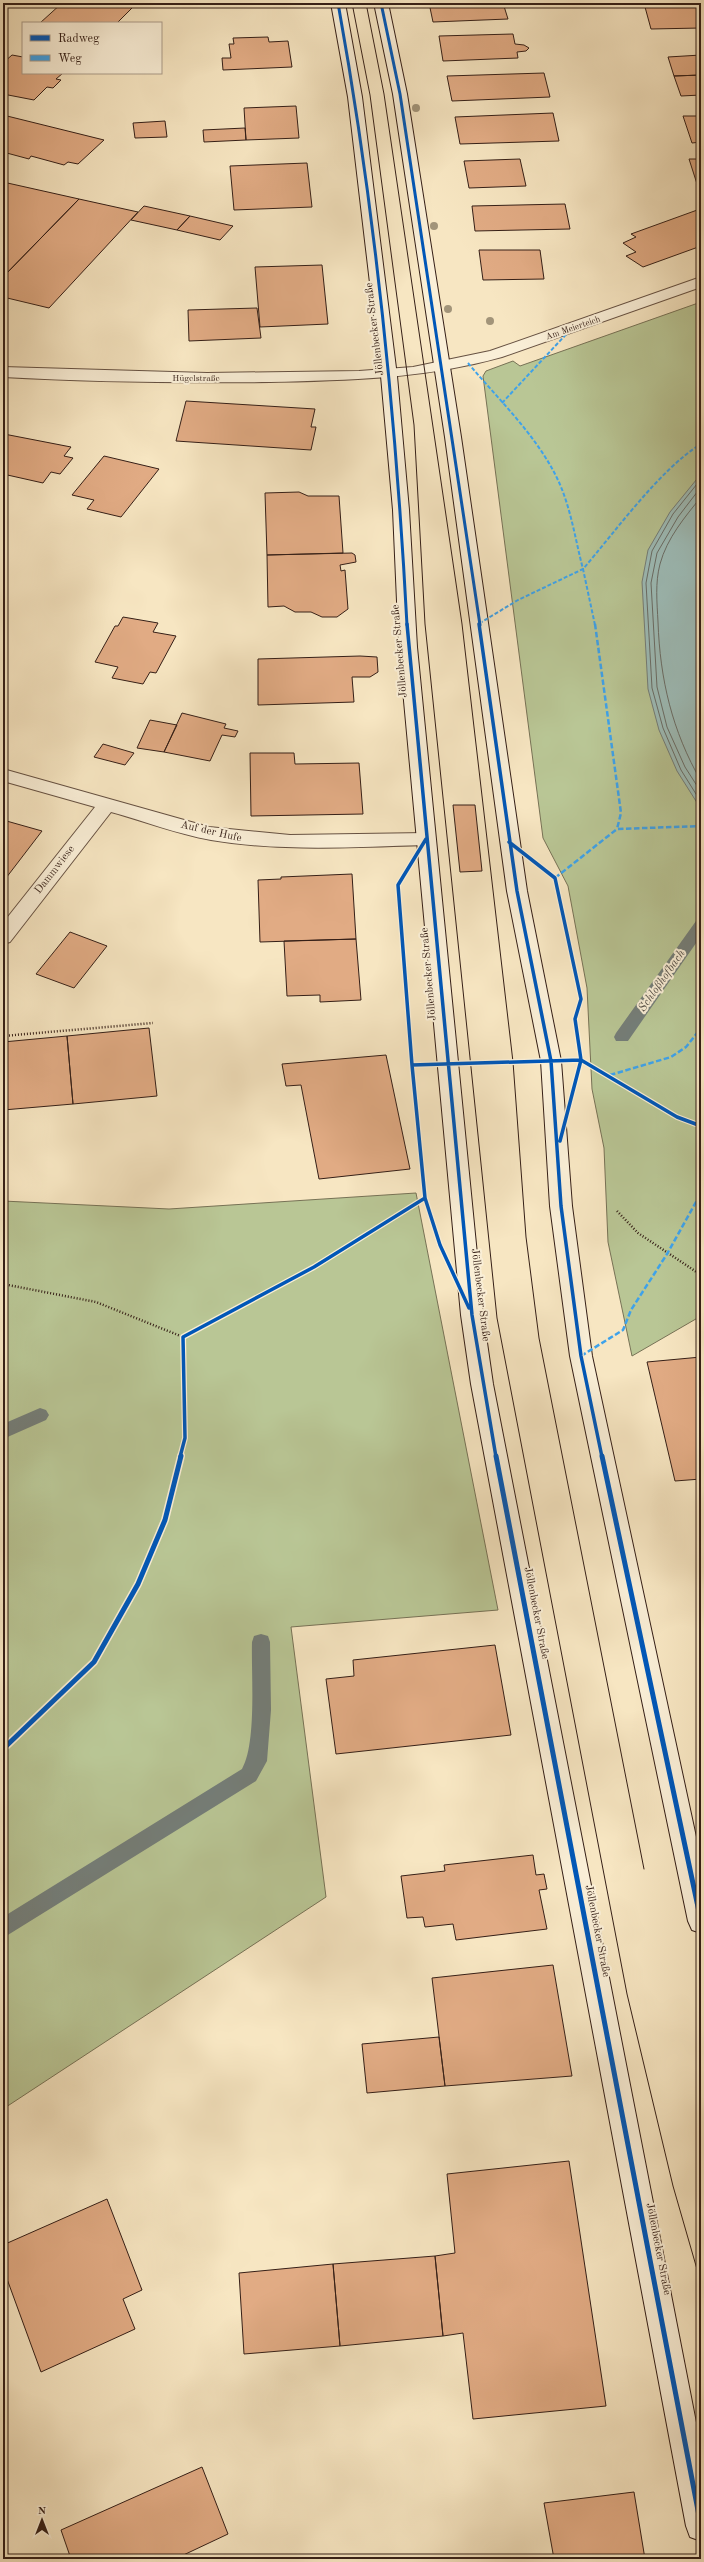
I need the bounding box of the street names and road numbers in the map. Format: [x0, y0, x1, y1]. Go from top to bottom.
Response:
street label: Jöllenbecker Straße [364, 282, 386, 376]
street label: Am Meierteich [545, 314, 602, 342]
street label: Hügelstraße [172, 374, 220, 383]
street label: Jöllenbecker Straße [390, 604, 410, 698]
street label: Auf der Hufe [179, 820, 243, 844]
street label: Dammwiese [33, 844, 77, 896]
street label: Jöllenbecker Straße [419, 927, 439, 1021]
street label: Jöllenbecker Straße [469, 1248, 491, 1342]
street label: Jöllenbecker Straße [522, 1566, 550, 1660]
street label: Jöllenbecker Straße [583, 1884, 611, 1978]
street label: Jöllenbecker Straße [644, 2202, 672, 2296]

